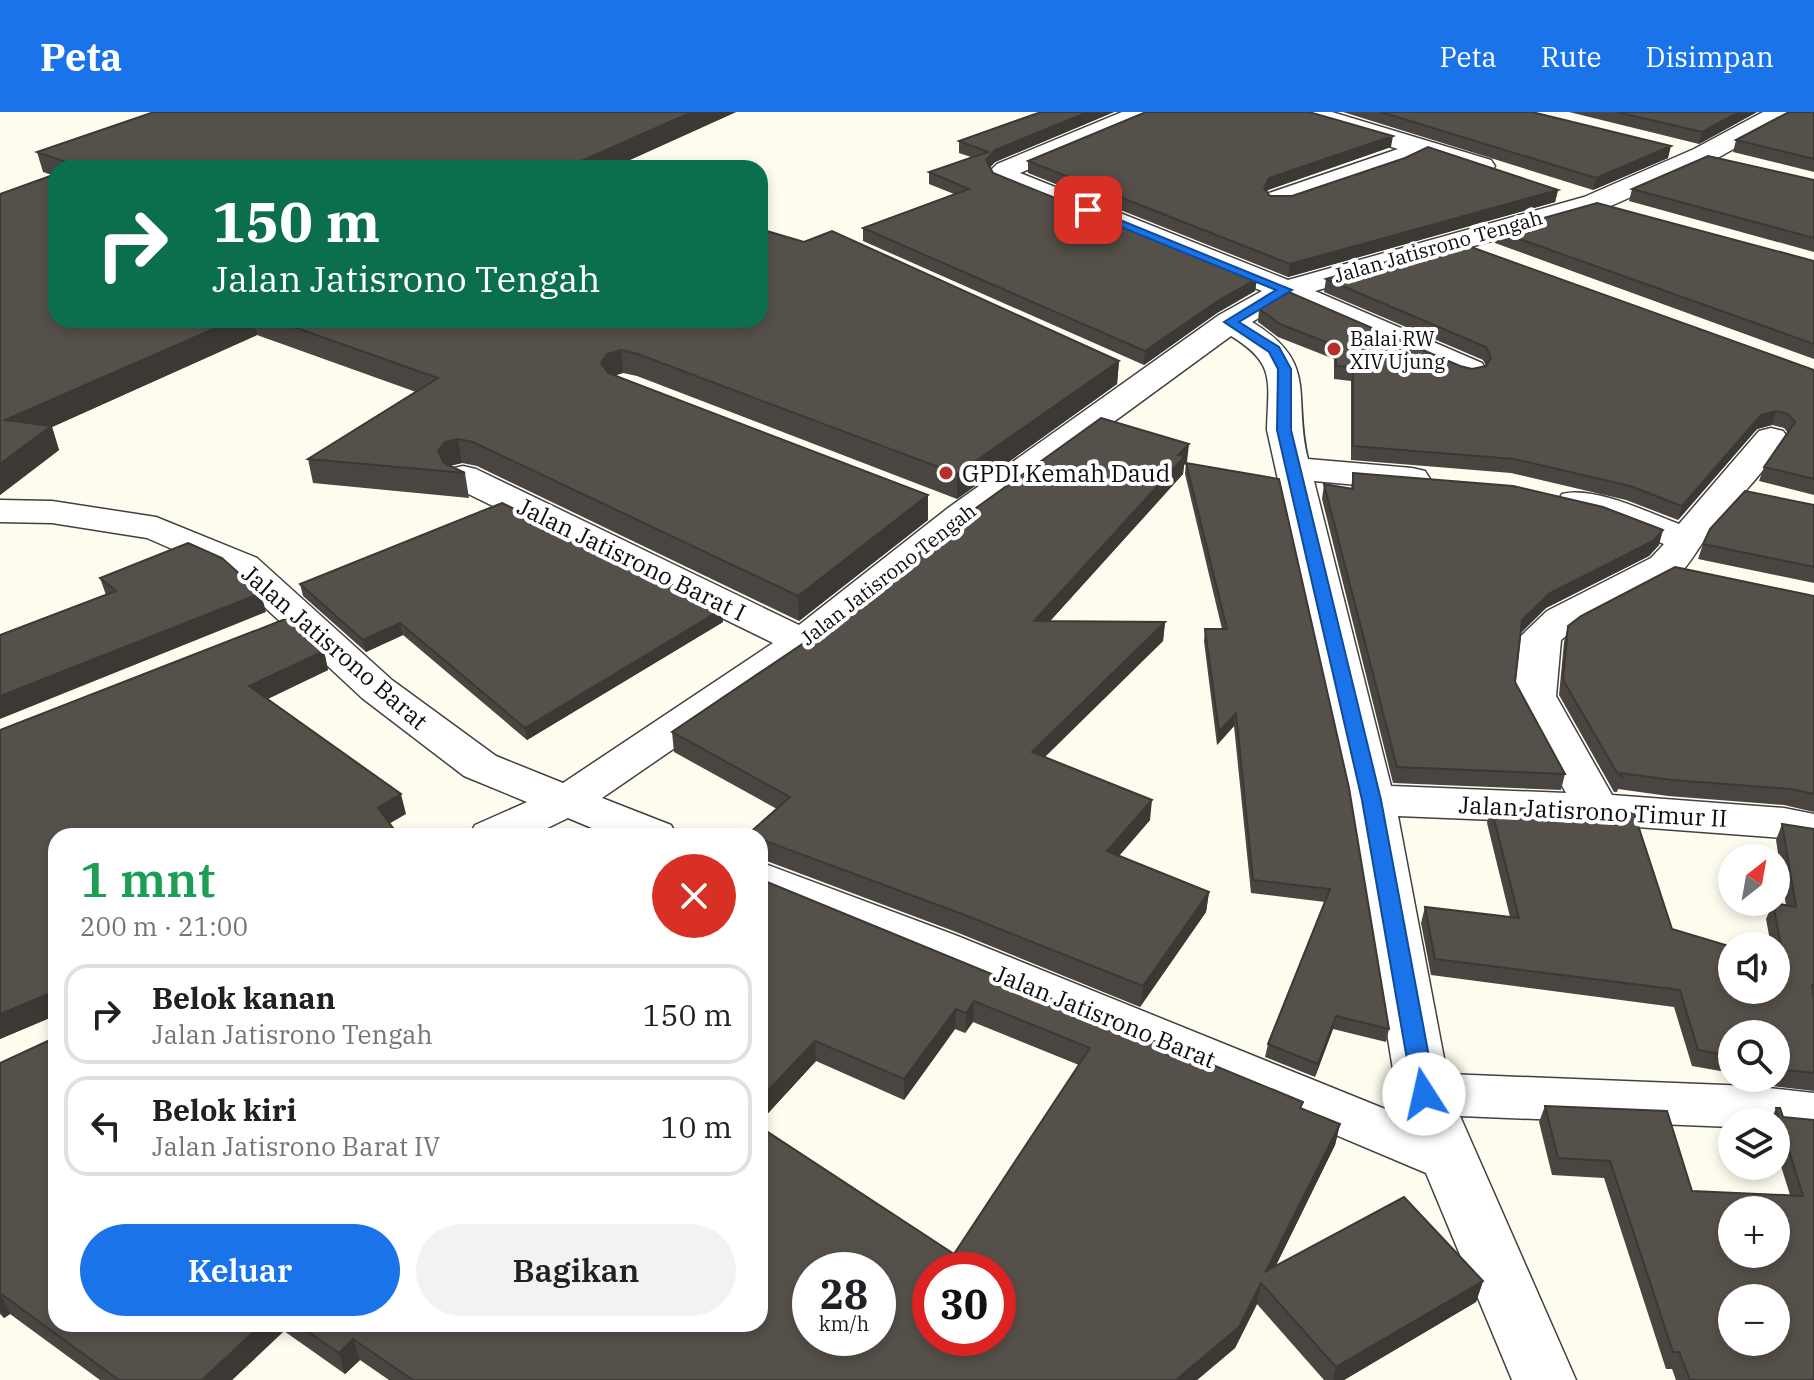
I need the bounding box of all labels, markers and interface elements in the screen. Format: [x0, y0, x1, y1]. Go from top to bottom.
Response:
text: Peta [40, 32, 122, 81]
text: Peta [1440, 38, 1497, 75]
text: Rute [1541, 38, 1602, 75]
text: Disimpan [1646, 38, 1774, 75]
pin [1054, 176, 1122, 244]
text: 150 m [212, 185, 380, 257]
icon: arrive [1066, 188, 1110, 232]
icon: right [80, 192, 184, 296]
street label: Jalan Jatisrono Tengah [1331, 203, 1545, 289]
text: Jalan Jatisrono Tengah [212, 255, 601, 302]
place label: Balai RW XIV Ujung [1350, 325, 1445, 375]
marker: Balai RW XIV Ujung [1325, 340, 1343, 358]
place label: GPDI Kemah Daud [962, 457, 1170, 489]
marker: GPDI Kemah Daud [937, 464, 955, 482]
street label: Jalan Jatisrono Barat I [513, 490, 751, 628]
street label: Jalan Jatisrono Tengah [795, 497, 981, 651]
street label: Jalan Jatisrono Barat [235, 557, 435, 737]
street label: Jalan Jatisrono Timur II [1458, 788, 1728, 834]
north arrow [1718, 844, 1790, 916]
map controls [1718, 844, 1790, 1356]
text: 1 mnt [80, 848, 215, 910]
button: close [652, 854, 736, 938]
text: 200 m · 21:00 [80, 909, 248, 943]
button: sound [1718, 932, 1790, 1004]
street label: Jalan Jatisrono Barat [989, 957, 1221, 1075]
text: Belok kanan [152, 978, 336, 1017]
icon: right [84, 992, 128, 1036]
text: 150 m [642, 995, 732, 1034]
text: Jalan Jatisrono Tengah [152, 1017, 433, 1051]
button: search [1718, 1020, 1790, 1092]
position arrow [1382, 1052, 1466, 1136]
text: Belok kiri [152, 1090, 297, 1129]
icon: left [84, 1104, 128, 1148]
text: 10 m [660, 1107, 732, 1146]
button: layers [1718, 1108, 1790, 1180]
text: Jalan Jatisrono Barat IV [152, 1129, 440, 1163]
button: + [1718, 1196, 1790, 1268]
button: Keluar [80, 1224, 400, 1316]
button: Bagikan [416, 1224, 736, 1316]
speed limit sign: 30 [912, 1252, 1016, 1356]
text: 28 [820, 1268, 868, 1320]
button: − [1718, 1284, 1790, 1356]
text: km/h [819, 1310, 869, 1337]

